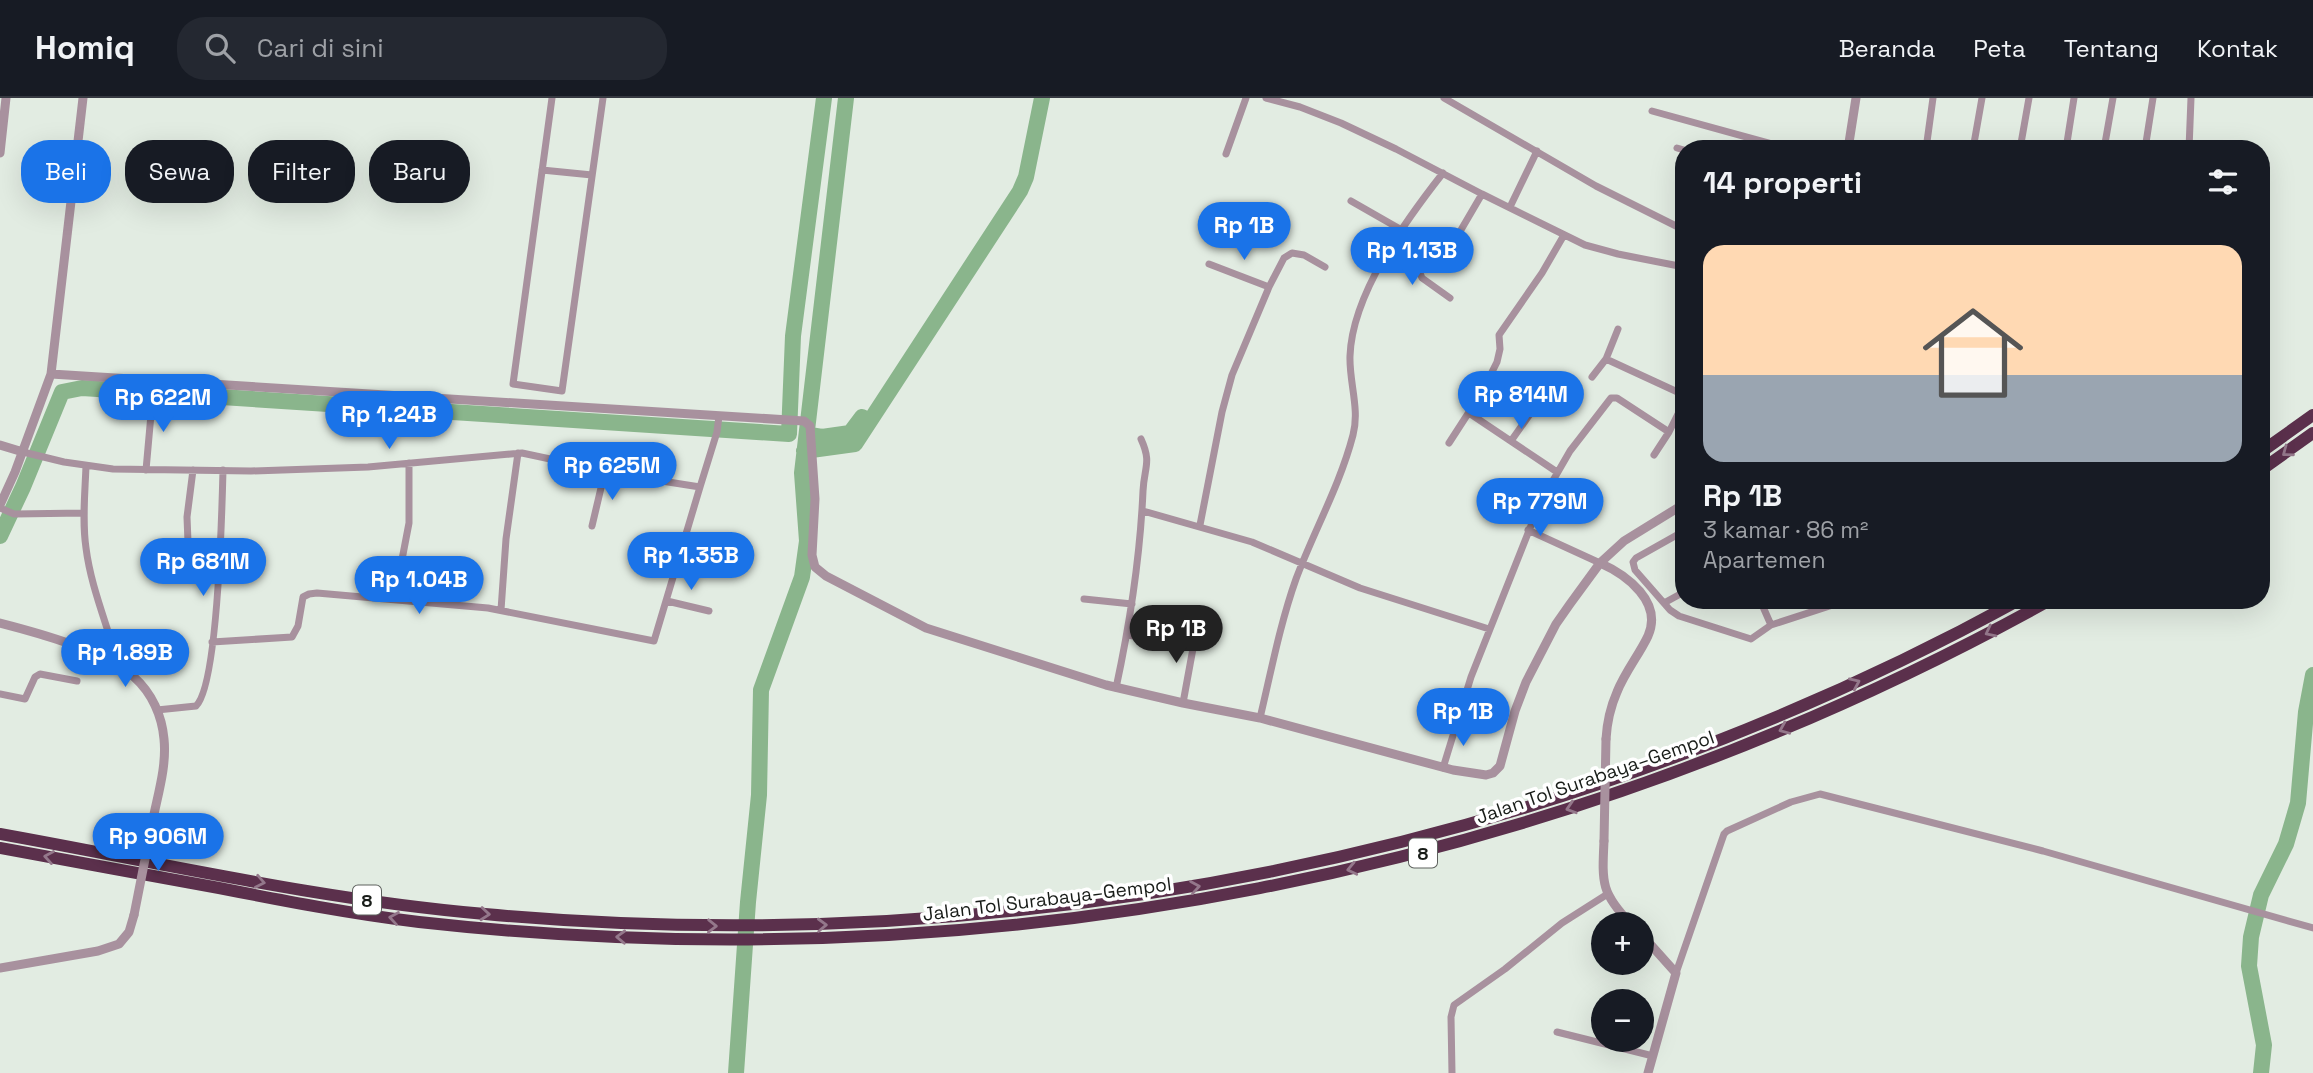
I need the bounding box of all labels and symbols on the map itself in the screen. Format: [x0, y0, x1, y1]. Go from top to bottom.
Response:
pin: Rp 1B [1195, 202, 1293, 262]
pin: Rp 1.13B [1340, 228, 1484, 287]
pin: Rp 814M [1456, 372, 1586, 431]
pin: Rp 622M [98, 374, 228, 434]
pin: Rp 1.24B [317, 392, 461, 451]
pin: Rp 625M [547, 442, 677, 502]
one-way arrow [2282, 444, 2295, 456]
pin: Rp 779M [1475, 478, 1605, 538]
pin: Rp 1.35B [619, 532, 763, 592]
pin: Rp 681M [138, 538, 268, 598]
pin: Rp 1.04B [347, 556, 491, 616]
pin: Rp 1B [1127, 606, 1225, 665]
one-way arrow [1985, 623, 1997, 637]
pin: Rp 1.89B [53, 630, 197, 689]
one-way arrow [1848, 677, 1860, 691]
pin: Rp 1B [1414, 688, 1512, 748]
one-way arrow [1779, 721, 1791, 735]
street label: Jalan Tol Surabaya–Gempol [1472, 724, 1718, 830]
one-way arrow [1565, 800, 1578, 814]
pin: Rp 906M [93, 814, 223, 873]
road number: 8 [1409, 838, 1437, 868]
one-way arrow [44, 850, 56, 865]
one-way arrow [1346, 861, 1358, 875]
street label: Jalan Tol Surabaya–Gempol [921, 871, 1173, 927]
one-way arrow [254, 874, 266, 889]
one-way arrow [1189, 880, 1201, 895]
road number: 8 [353, 886, 381, 914]
one-way arrow [480, 906, 491, 921]
one-way arrow [388, 911, 400, 926]
one-way arrow [817, 917, 828, 932]
one-way arrow [707, 919, 718, 934]
one-way arrow [615, 930, 626, 945]

